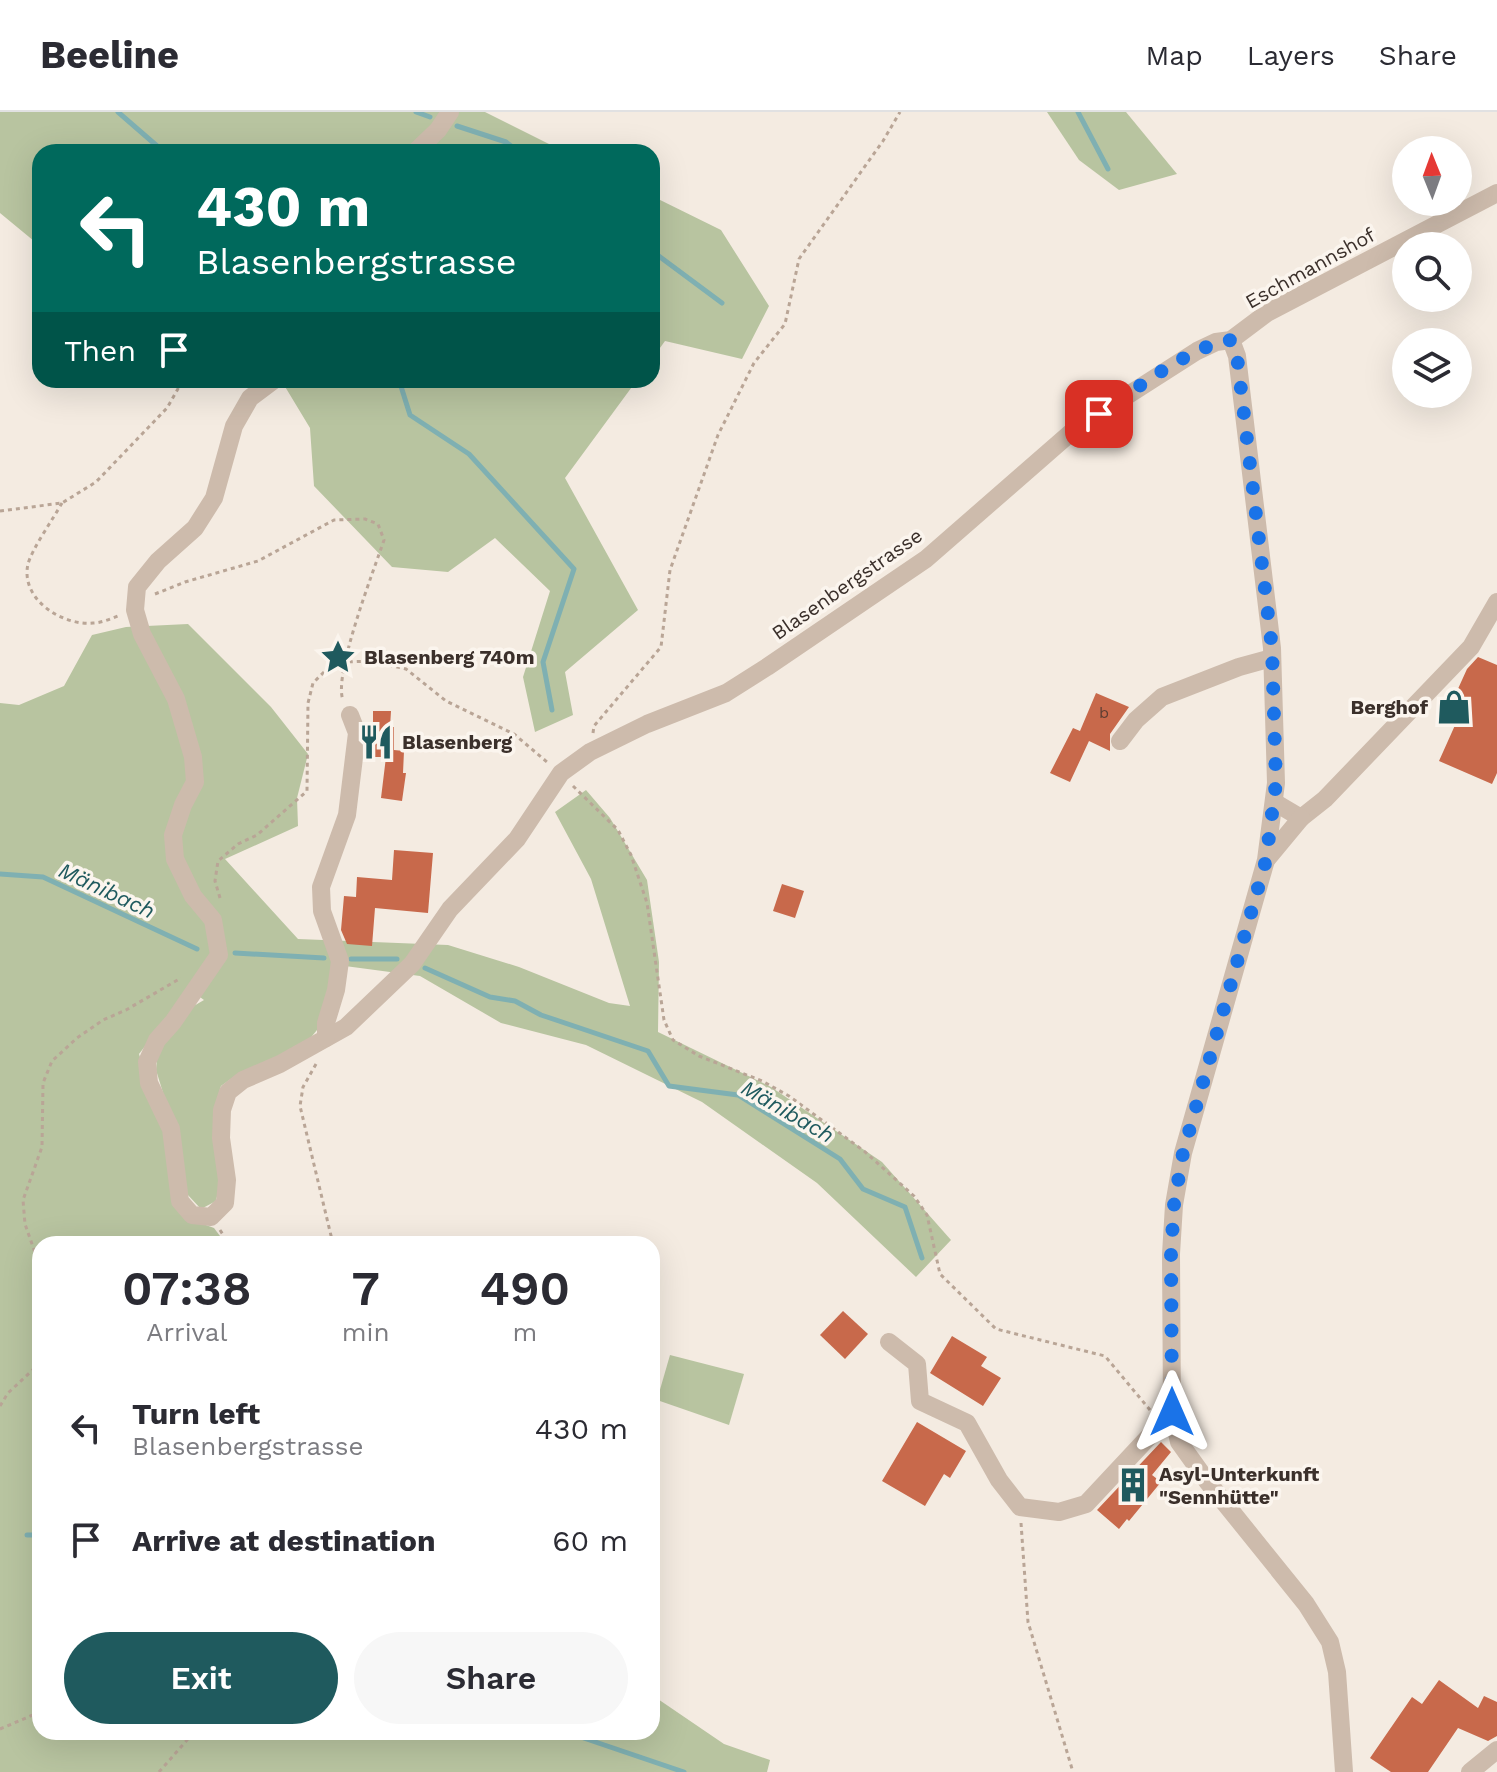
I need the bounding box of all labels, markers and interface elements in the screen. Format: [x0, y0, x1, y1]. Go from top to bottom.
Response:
text: Beeline [40, 33, 179, 77]
text: Map [1146, 39, 1203, 72]
text: Layers [1247, 39, 1335, 72]
text: Share [1379, 39, 1457, 72]
north arrow [1392, 136, 1472, 216]
map controls [1392, 136, 1472, 408]
text: 430 m [196, 174, 370, 240]
icon: left [64, 176, 168, 280]
street label: Eschmannshof [1241, 222, 1379, 314]
button: search [1392, 232, 1472, 312]
text: Blasenbergstrasse [196, 241, 517, 283]
icon: arrive [152, 328, 196, 372]
button: layers [1392, 328, 1472, 408]
text: Then [64, 333, 136, 368]
pin [1065, 380, 1133, 448]
icon: arrive [1077, 392, 1121, 436]
street label: Blasenbergstrasse [767, 523, 927, 645]
place icon: Blasenberg 740m [319, 638, 357, 676]
place label: Blasenberg 740m [364, 645, 535, 669]
shop icon: Berghof [1435, 688, 1473, 726]
place label: Berghof [1351, 695, 1429, 719]
house number: b [1099, 703, 1109, 722]
restaurant icon: Blasenberg [357, 723, 395, 761]
place label: Blasenberg [402, 730, 513, 754]
water label: Mänibach [55, 857, 159, 924]
water label: Mänibach [737, 1075, 839, 1148]
text: 07:38 [122, 1260, 252, 1317]
text: 7 [351, 1260, 380, 1317]
text: 490 [480, 1260, 570, 1317]
text: Arrival [146, 1317, 227, 1347]
text: min [342, 1317, 390, 1347]
text: m [512, 1317, 537, 1347]
position arrow [1130, 1370, 1214, 1454]
text: Turn left [132, 1396, 260, 1431]
icon: left [64, 1406, 108, 1450]
text: 430 m [535, 1411, 628, 1446]
text: Blasenbergstrasse [132, 1431, 364, 1461]
place label: Asyl-Unterkunft "Sennhütte" [1159, 1462, 1320, 1509]
building icon: Asyl-Unterkunft "Sennhütte" [1114, 1466, 1152, 1504]
icon: arrive [64, 1518, 108, 1562]
text: Arrive at destination [132, 1523, 436, 1558]
text: 60 m [552, 1523, 628, 1558]
button: Exit [64, 1632, 338, 1724]
button: Share [354, 1632, 628, 1724]

